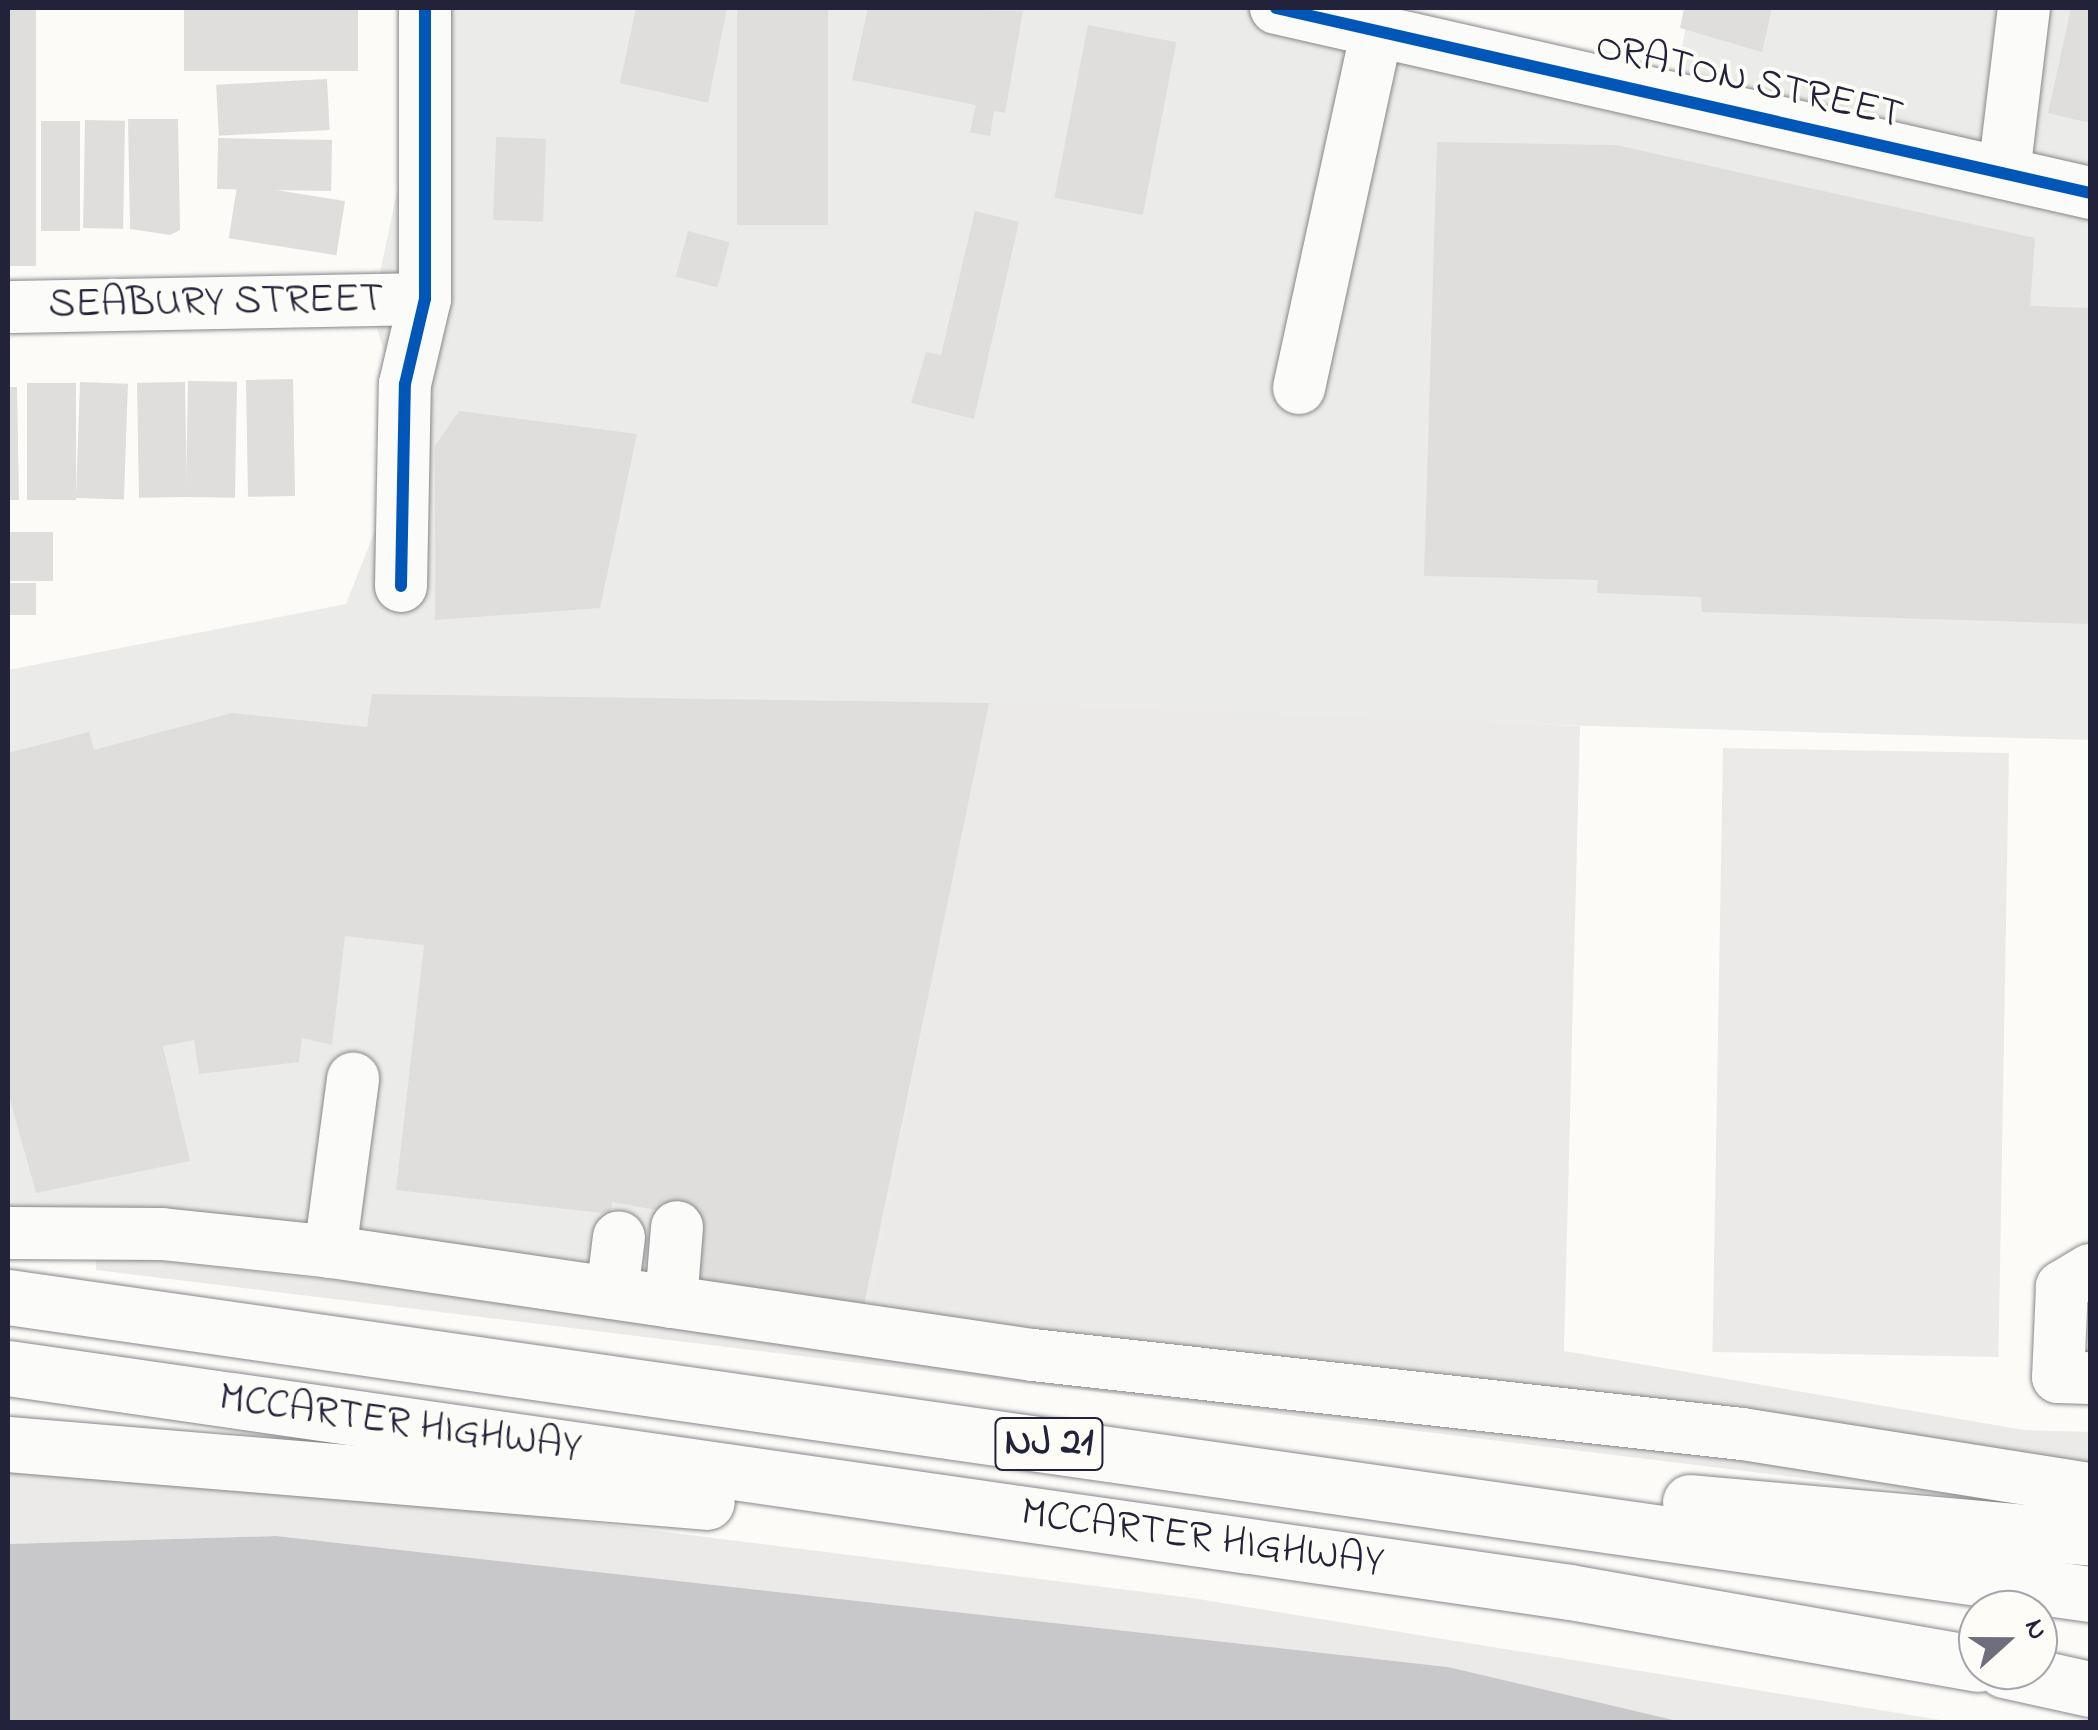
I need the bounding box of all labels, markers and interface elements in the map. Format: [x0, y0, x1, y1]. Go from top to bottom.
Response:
street label: ORATON STREET [1590, 22, 1908, 142]
street label: SEABURY STREET [48, 275, 384, 331]
street label: MCCARTER HIGHWAY [216, 1374, 584, 1474]
road number: NJ 21 [994, 1409, 1104, 1479]
street label: MCCARTER HIGHWAY [1018, 1489, 1386, 1589]
north arrow [1958, 1590, 2058, 1690]
text: N [2012, 1614, 2057, 1646]

